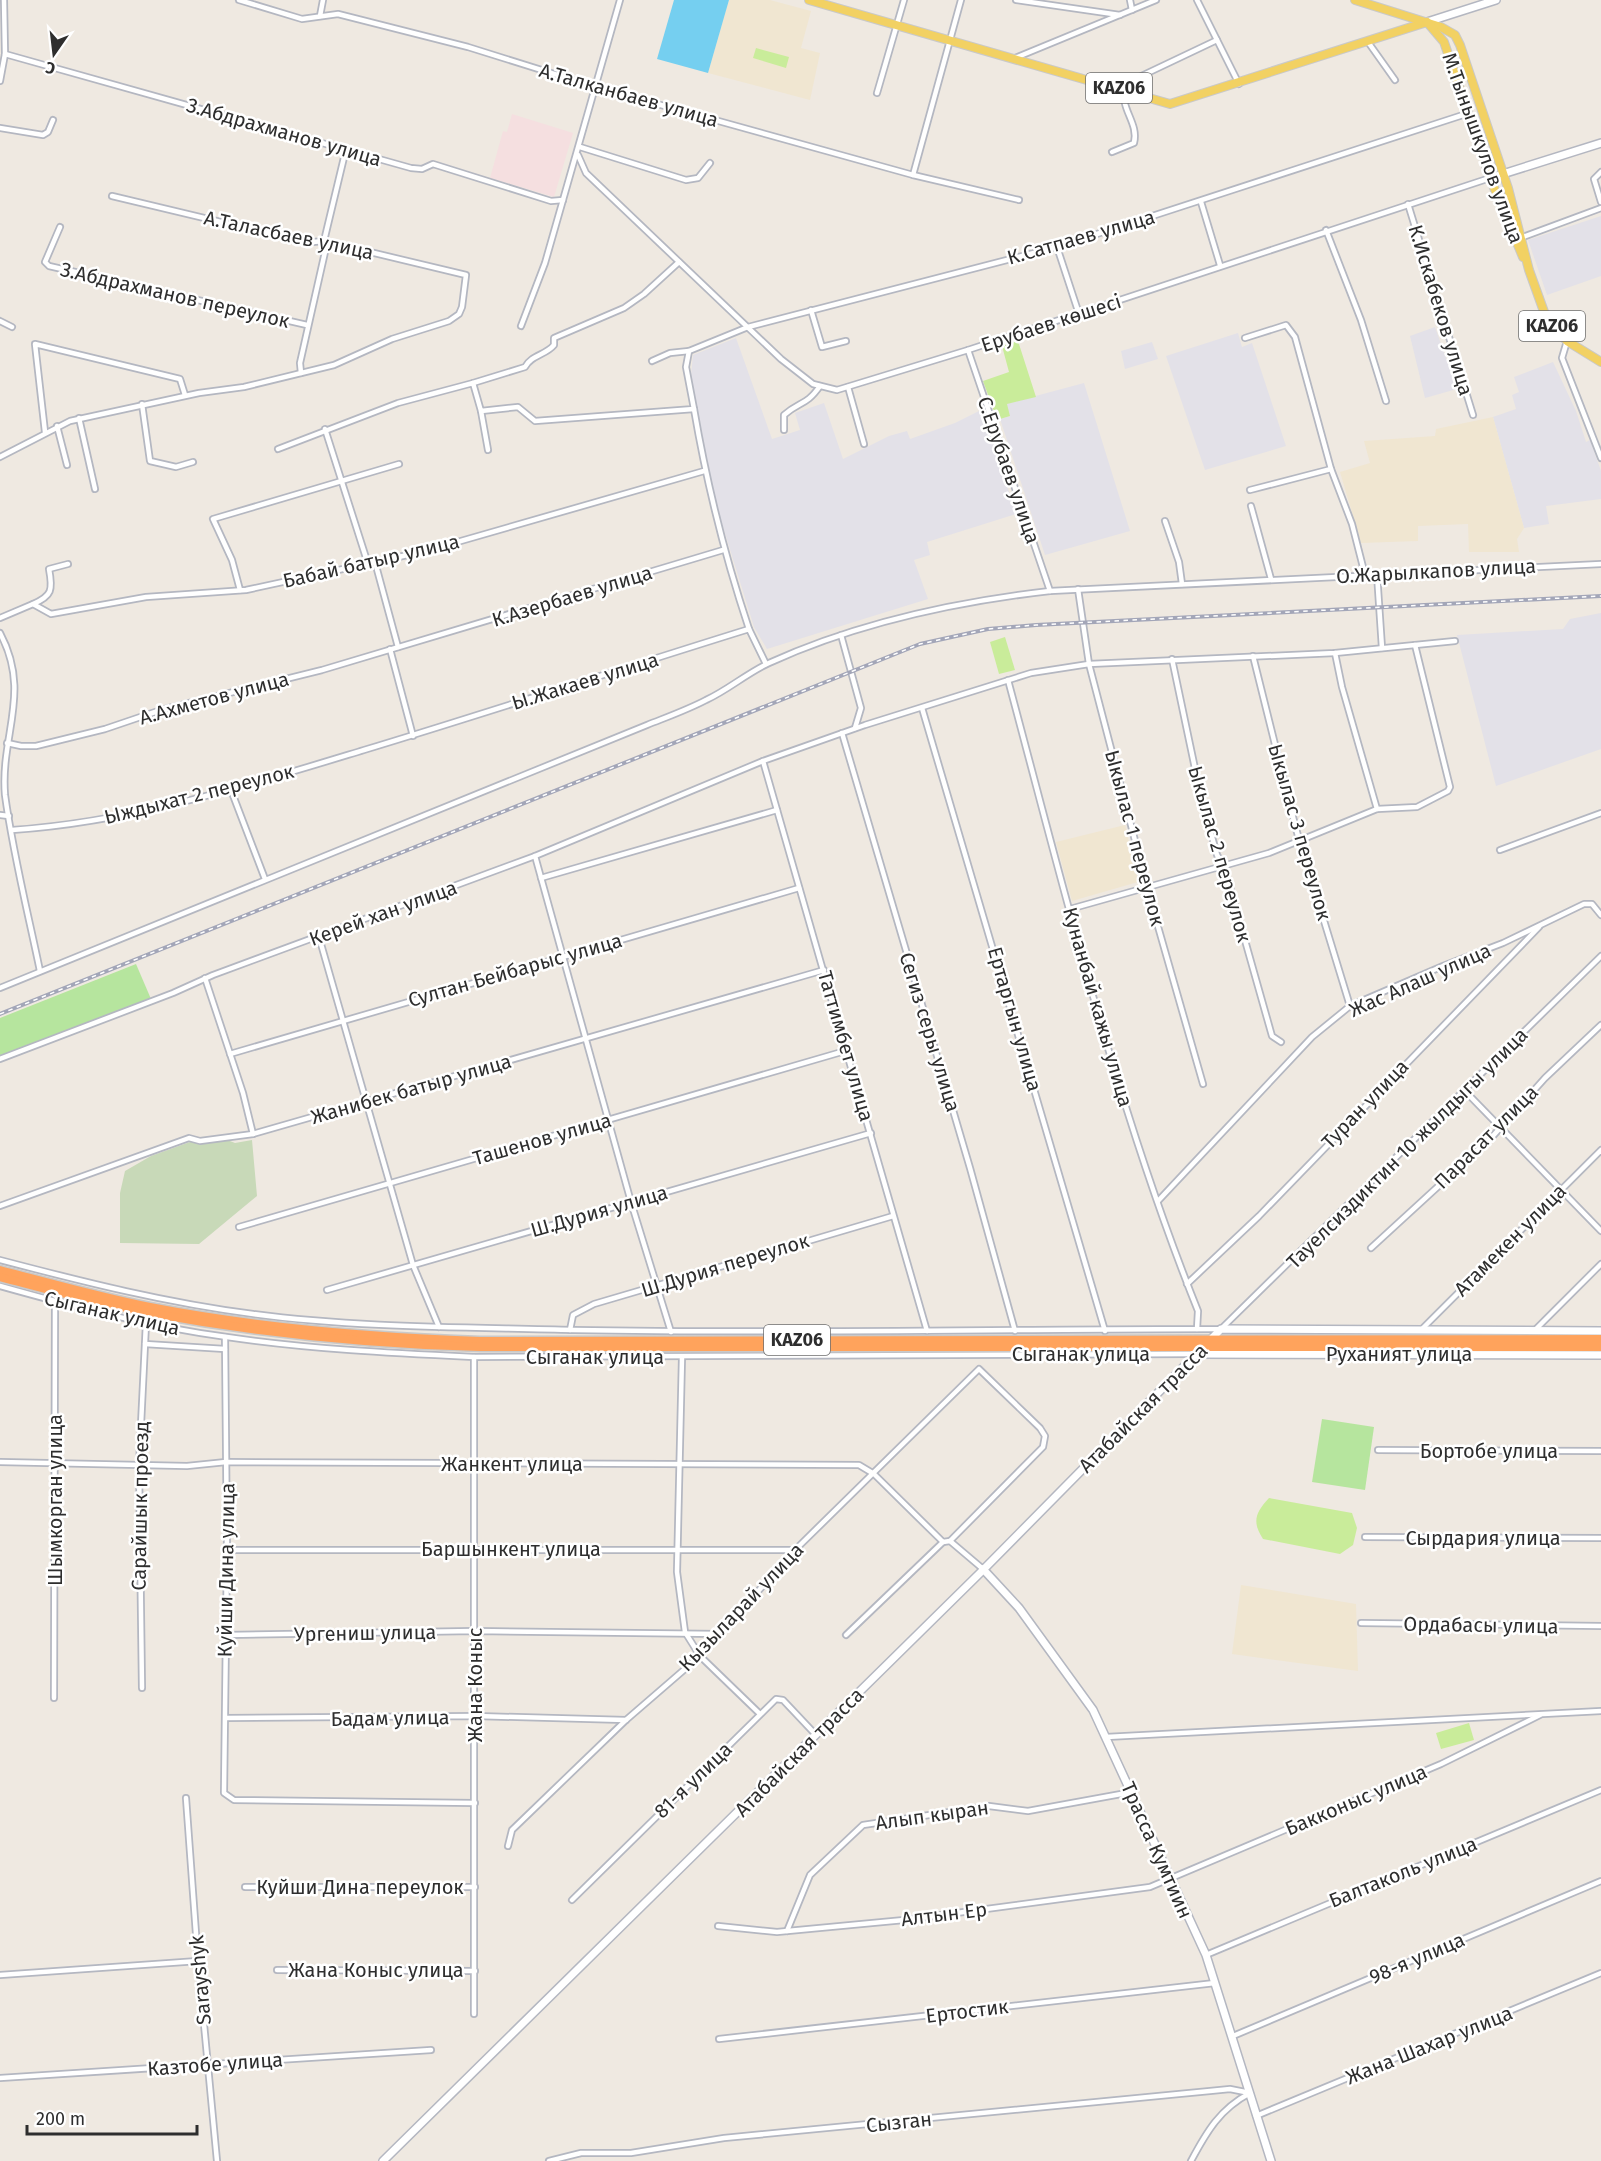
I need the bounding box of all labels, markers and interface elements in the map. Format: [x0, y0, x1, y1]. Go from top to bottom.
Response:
north arrow [24, 24, 84, 84]
street label: М.Тынышкулов улица [1437, 49, 1529, 247]
text: С [43, 58, 57, 78]
street label: А.Талканбаев улица [537, 58, 721, 132]
road number: KАZ06 [1086, 73, 1152, 103]
street label: З.Абдрахманов улица [184, 93, 384, 171]
street label: К.Сатпаев улица [1004, 204, 1158, 270]
street label: А.Таласбаев улица [202, 205, 376, 265]
street label: К.Искабеков улица [1404, 222, 1478, 398]
street label: З.Абдрахманов переулок [58, 257, 293, 333]
street label: Ерубаев көшесі [978, 289, 1124, 357]
road number: KАZ06 [1519, 311, 1585, 341]
street label: С.Ерубаев улица [973, 393, 1045, 547]
street label: Бабай батыр улица [280, 529, 462, 593]
street label: О.Жарылкапов улица [1335, 554, 1537, 588]
street label: К.Азербаев улица [489, 560, 655, 632]
street label: Ы.Жакаев улица [509, 647, 661, 715]
street label: А.Ахметов улица [137, 666, 291, 730]
street label: Ыкылас 3 переулок [1263, 741, 1337, 924]
street label: Ыкылас 1 переулок [1100, 747, 1170, 929]
street label: Ыждыхат 2 переулок [102, 759, 297, 829]
street label: Ыкылас 2 переулок [1183, 763, 1257, 946]
street label: Керей хан улица [306, 875, 460, 951]
street label: Кунанбай кажы улица [1058, 904, 1138, 1110]
street label: Султан Бейбарыс улица [405, 928, 625, 1012]
street label: Жас Алаш улица [1345, 938, 1495, 1022]
street label: Ертаргын улица [983, 944, 1047, 1094]
street label: Сегиз серы улица [894, 949, 966, 1115]
street label: Таттимбет улица [813, 968, 879, 1124]
street label: Тауелсиздиктин 10 жылдыгы улица [1282, 1023, 1532, 1273]
street label: Жанибек батыр улица [308, 1049, 514, 1129]
street label: Туран улица [1316, 1054, 1414, 1154]
street label: Парасат улица [1429, 1080, 1543, 1194]
street label: Ташенов улица [470, 1108, 614, 1170]
street label: Атамекен улица [1449, 1179, 1571, 1301]
street label: Ш.Дурия улица [528, 1180, 670, 1242]
street label: Ш.Дурия переулок [638, 1228, 812, 1302]
street label: Сыганак улица [42, 1286, 182, 1340]
road number: KАZ06 [764, 1325, 830, 1355]
street label: Атабайская трасса [1074, 1339, 1212, 1477]
street label: Сыганак улица [1012, 1342, 1150, 1366]
street label: Руханият улица [1326, 1342, 1472, 1366]
street label: Сыганак улица [526, 1345, 664, 1369]
street label: Шымкорган улица [43, 1414, 67, 1586]
street label: Сарайшык проезд [127, 1421, 153, 1591]
street label: Бортобе улица [1420, 1439, 1558, 1463]
street label: Жанкент улица [441, 1452, 583, 1476]
street label: Куйши Дина улица [212, 1482, 240, 1658]
street label: Сырдария улица [1405, 1526, 1561, 1550]
street label: Баршынкент улица [421, 1537, 601, 1561]
street label: Кызыларай улица [674, 1538, 808, 1676]
street label: Ордабасы улица [1403, 1612, 1559, 1638]
street label: Ургениш улица [294, 1620, 436, 1646]
street label: Жана Коныс [463, 1628, 487, 1742]
street label: Атабайская трасса [730, 1683, 868, 1821]
street label: Бадам улица [330, 1705, 450, 1731]
street label: 81-я улица [649, 1737, 737, 1823]
street label: Бакконыс улица [1281, 1759, 1431, 1841]
street label: Трасса Кумтиин [1116, 1778, 1198, 1922]
street label: Алып кыран [874, 1795, 990, 1835]
street label: Балтаколь улица [1325, 1831, 1481, 1913]
street label: Куйши Дина переулок [256, 1875, 464, 1899]
street label: Алтын Ер [900, 1897, 988, 1931]
street label: 98-я улица [1366, 1927, 1468, 1989]
street label: Sarayshyk [184, 1933, 216, 2026]
street label: Жана Коныс улица [288, 1958, 464, 1982]
street label: Ертостик [924, 1994, 1010, 2028]
street label: Жана Шахар улица [1342, 2001, 1516, 2089]
street label: Казтобе улица [146, 2047, 284, 2081]
scale bar [27, 2098, 196, 2136]
street label: Сызган [865, 2107, 933, 2137]
text: 200 m [36, 2108, 85, 2130]

